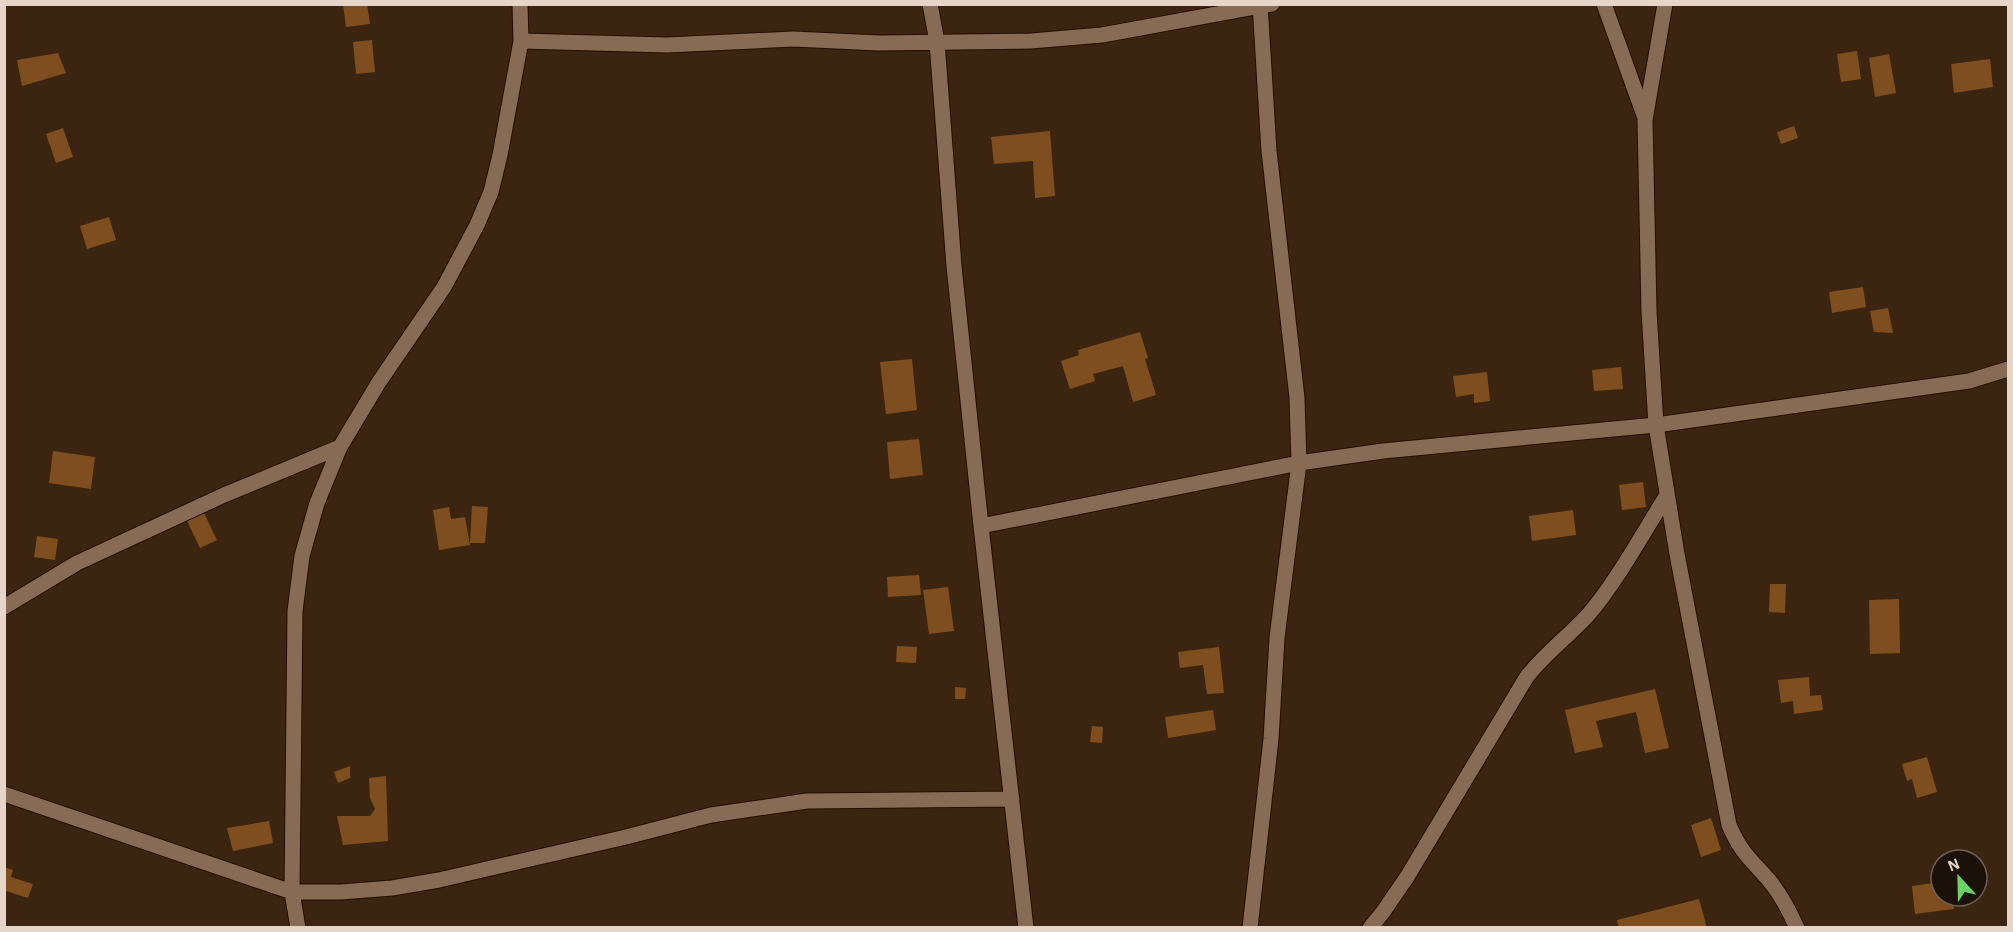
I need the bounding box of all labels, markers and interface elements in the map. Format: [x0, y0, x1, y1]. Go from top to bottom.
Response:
north arrow [1929, 848, 1989, 908]
text: N [1946, 856, 1962, 875]

